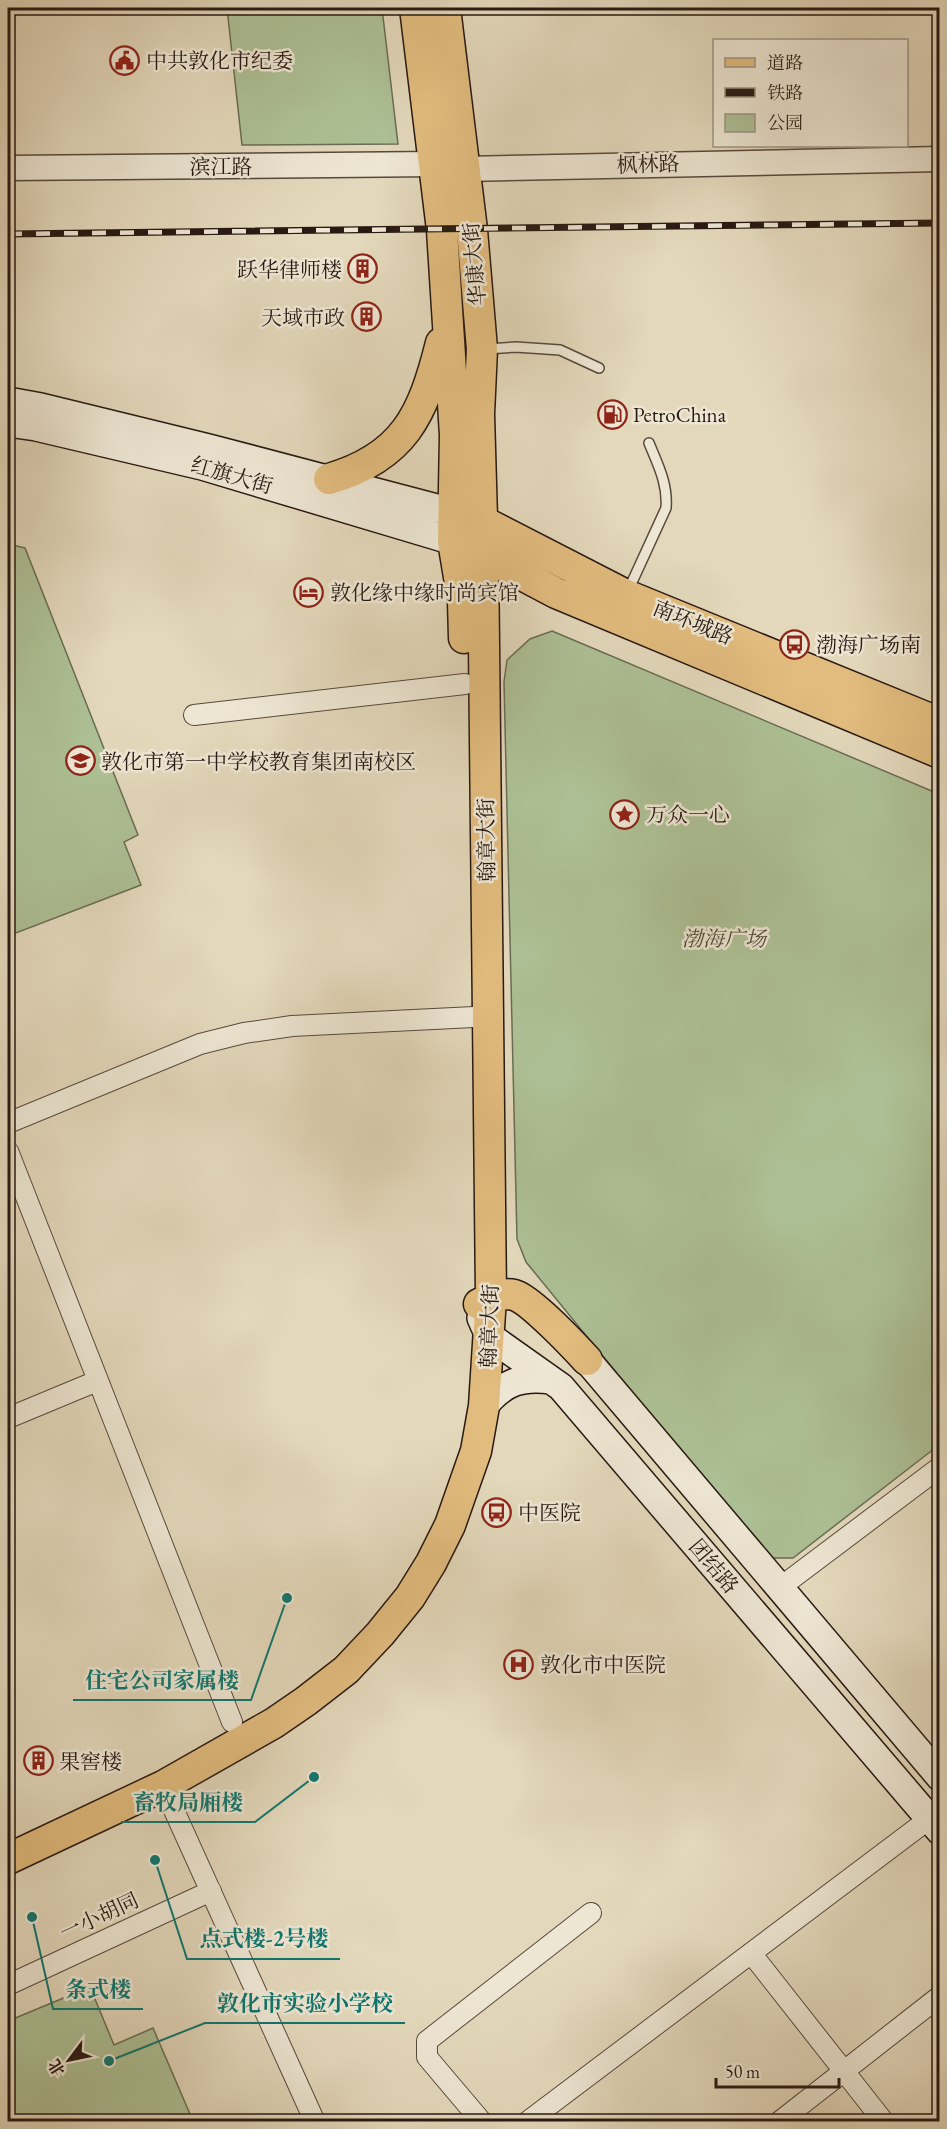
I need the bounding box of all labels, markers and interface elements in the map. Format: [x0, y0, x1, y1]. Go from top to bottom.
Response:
legend [713, 39, 908, 147]
public building icon: 中共敦化市纪委 [109, 44, 141, 76]
place label: 中共敦化市纪委 [146, 47, 293, 74]
text: 道路 [767, 51, 803, 74]
text: 铁路 [767, 81, 803, 104]
text: 公园 [767, 111, 803, 134]
street label: 枫林路 [616, 149, 680, 179]
street label: 滨江路 [190, 153, 253, 180]
street label: 华康大街 [457, 221, 491, 307]
building icon: 跃华律师楼 [347, 253, 379, 285]
place label: 跃华律师楼 [237, 256, 342, 283]
building icon: 天域市政 [350, 301, 382, 333]
place label: 天域市政 [261, 304, 345, 331]
fuel station icon: PetroChina [596, 398, 628, 430]
place label: PetroChina [633, 401, 727, 428]
street label: 红旗大街 [188, 450, 276, 500]
hotel icon: 敦化缘中缘时尚宾馆 [293, 576, 325, 608]
place label: 敦化缘中缘时尚宾馆 [330, 579, 519, 606]
street label: 南环城路 [649, 594, 737, 650]
bus stop icon: 渤海广场南 [779, 628, 811, 660]
place label: 渤海广场南 [816, 631, 921, 658]
school or university icon: 敦化市第一中学校教育集团南校区 [64, 745, 96, 777]
place label: 敦化市第一中学校教育集团南校区 [101, 748, 416, 775]
street label: 翰章大街 [472, 798, 500, 882]
place icon: 万众一心 [609, 798, 641, 830]
place label: 万众一心 [646, 801, 730, 828]
park label: 渤海广场 [682, 925, 768, 952]
street label: 翰章大街 [474, 1284, 504, 1368]
bus stop icon: 中医院 [481, 1496, 513, 1528]
place label: 中医院 [518, 1499, 581, 1526]
street label: 团结路 [683, 1533, 745, 1599]
hospital icon: 敦化市中医院 [503, 1648, 535, 1680]
place label: 敦化市中医院 [540, 1651, 666, 1678]
callout: 住宅公司家属楼 [73, 1660, 251, 1700]
text: 住宅公司家属楼 [85, 1666, 239, 1695]
building icon: 果窖楼 [22, 1745, 54, 1777]
place label: 果窖楼 [59, 1748, 122, 1775]
callout: 畜牧局厢楼 [121, 1782, 255, 1822]
text: 畜牧局厢楼 [133, 1788, 243, 1817]
street label: 一小胡同 [55, 1886, 143, 1946]
callout: 点式楼-2号楼 [187, 1919, 340, 1959]
text: 点式楼-2号楼 [200, 1924, 328, 1953]
callout: 条式楼 [53, 1969, 143, 2009]
text: 条式楼 [65, 1975, 131, 2004]
callout: 敦化市实验小学校 [205, 1983, 405, 2023]
text: 敦化市实验小学校 [217, 1989, 393, 2018]
north arrow [39, 2030, 99, 2090]
scale bar [716, 2051, 839, 2089]
text: 北 [44, 2055, 70, 2080]
text: 50 m [725, 2060, 760, 2083]

